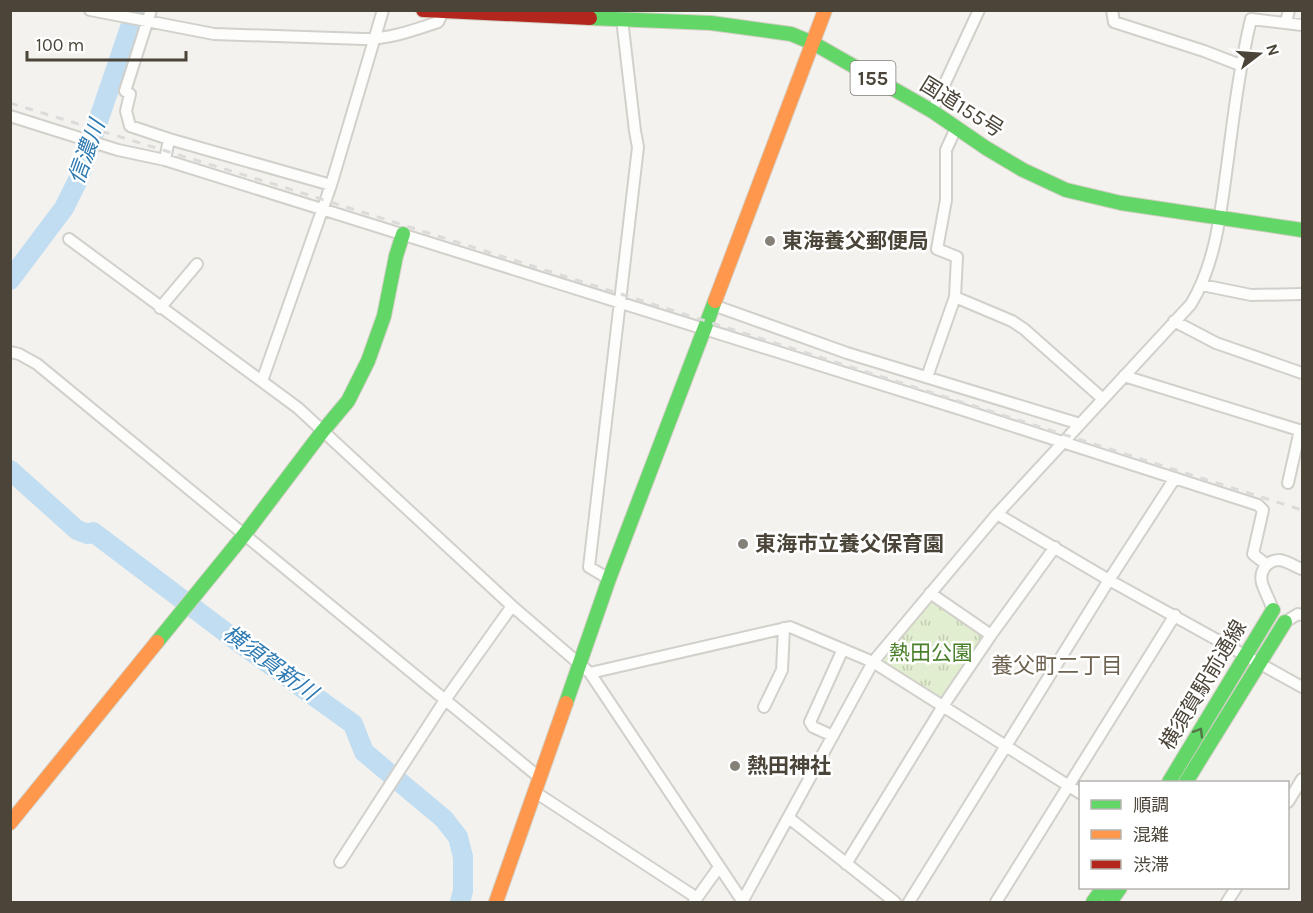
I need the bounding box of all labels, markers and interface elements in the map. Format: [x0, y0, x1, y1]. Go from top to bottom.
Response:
scale bar [27, 24, 186, 62]
north arrow [1229, 24, 1289, 84]
text: 100 m [36, 34, 84, 56]
text: N [1262, 41, 1284, 58]
road number: 155 [850, 61, 896, 95]
street label: 国道155号 [916, 72, 1008, 142]
water label: 信濃川 [63, 115, 111, 187]
place label: 東海養父郵便局 [782, 229, 929, 253]
marker: 東海養父郵便局 [763, 234, 777, 248]
place label: 東海市立養父保育園 [755, 532, 944, 556]
marker: 東海市立養父保育園 [736, 537, 750, 551]
street label: 横須賀駅前通線 [1155, 616, 1251, 754]
water label: 横須賀新川 [218, 620, 324, 707]
park label: 熱田公園 [889, 641, 973, 665]
district label: 養父町二丁目 [991, 653, 1123, 679]
one-way arrow [1192, 728, 1203, 739]
place label: 熱田神社 [747, 754, 831, 778]
marker: 熱田神社 [728, 759, 742, 773]
legend [1079, 781, 1289, 889]
text: 順調 [1133, 794, 1169, 816]
text: 混雑 [1133, 824, 1169, 846]
text: 渋滞 [1133, 854, 1169, 876]

